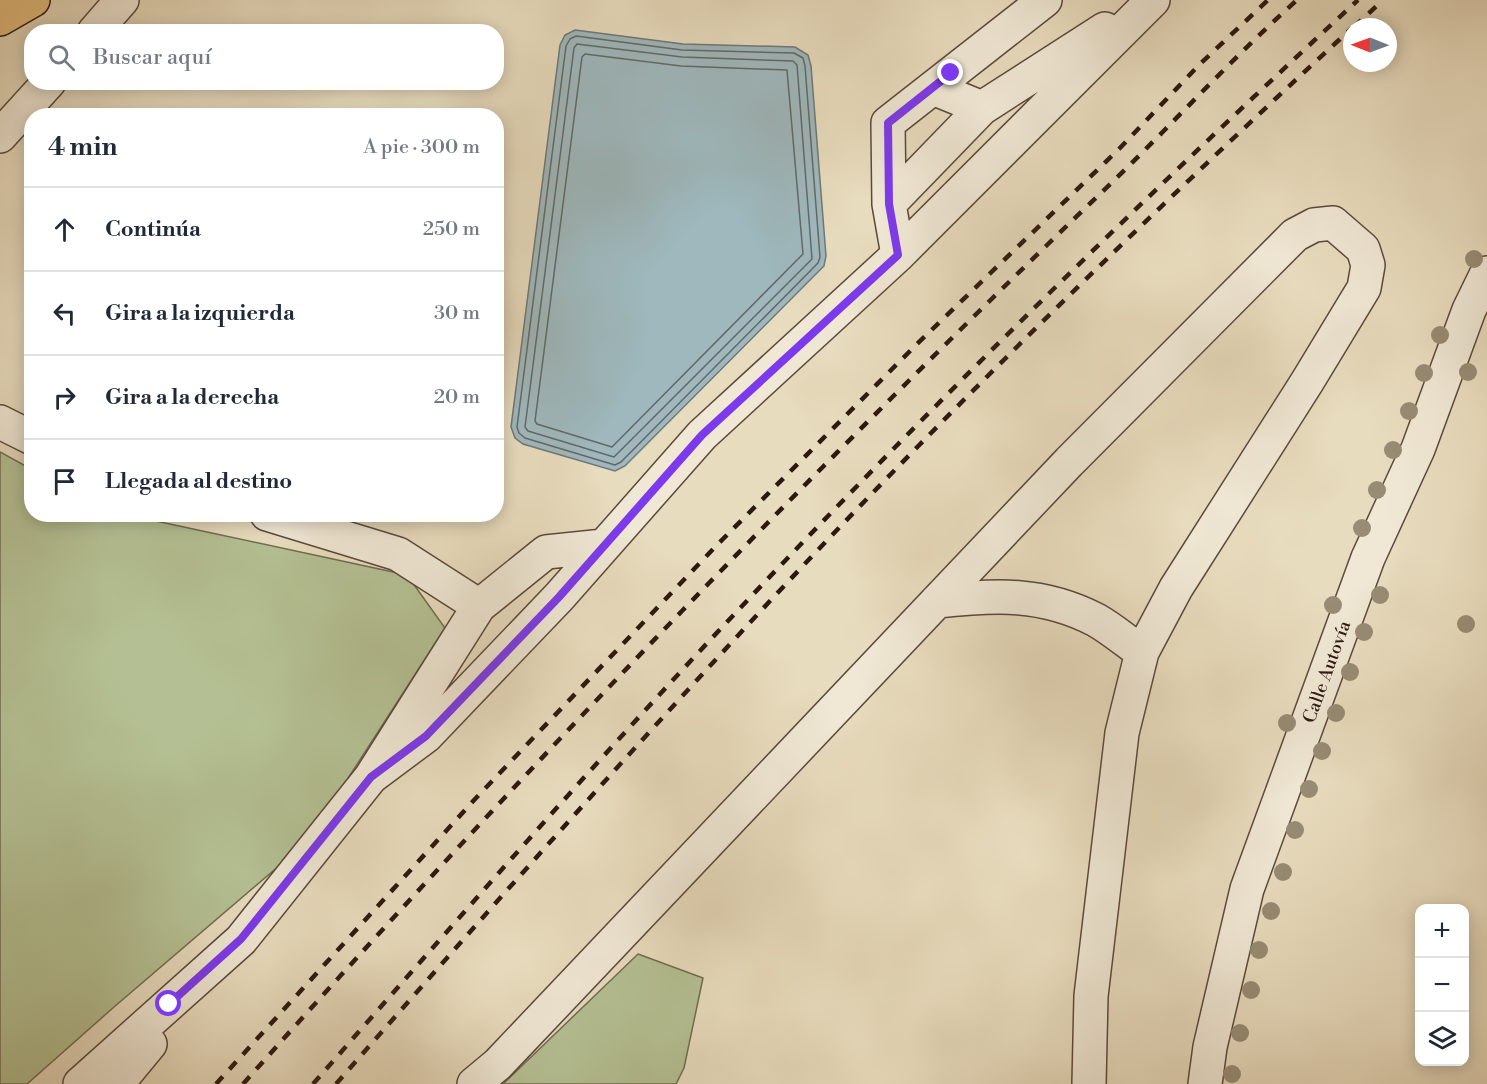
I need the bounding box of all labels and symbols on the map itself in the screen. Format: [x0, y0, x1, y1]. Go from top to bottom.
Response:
north arrow [1343, 18, 1397, 72]
route end [937, 59, 963, 85]
street label: Calle Autovía [1298, 617, 1356, 726]
route start [155, 990, 181, 1016]

